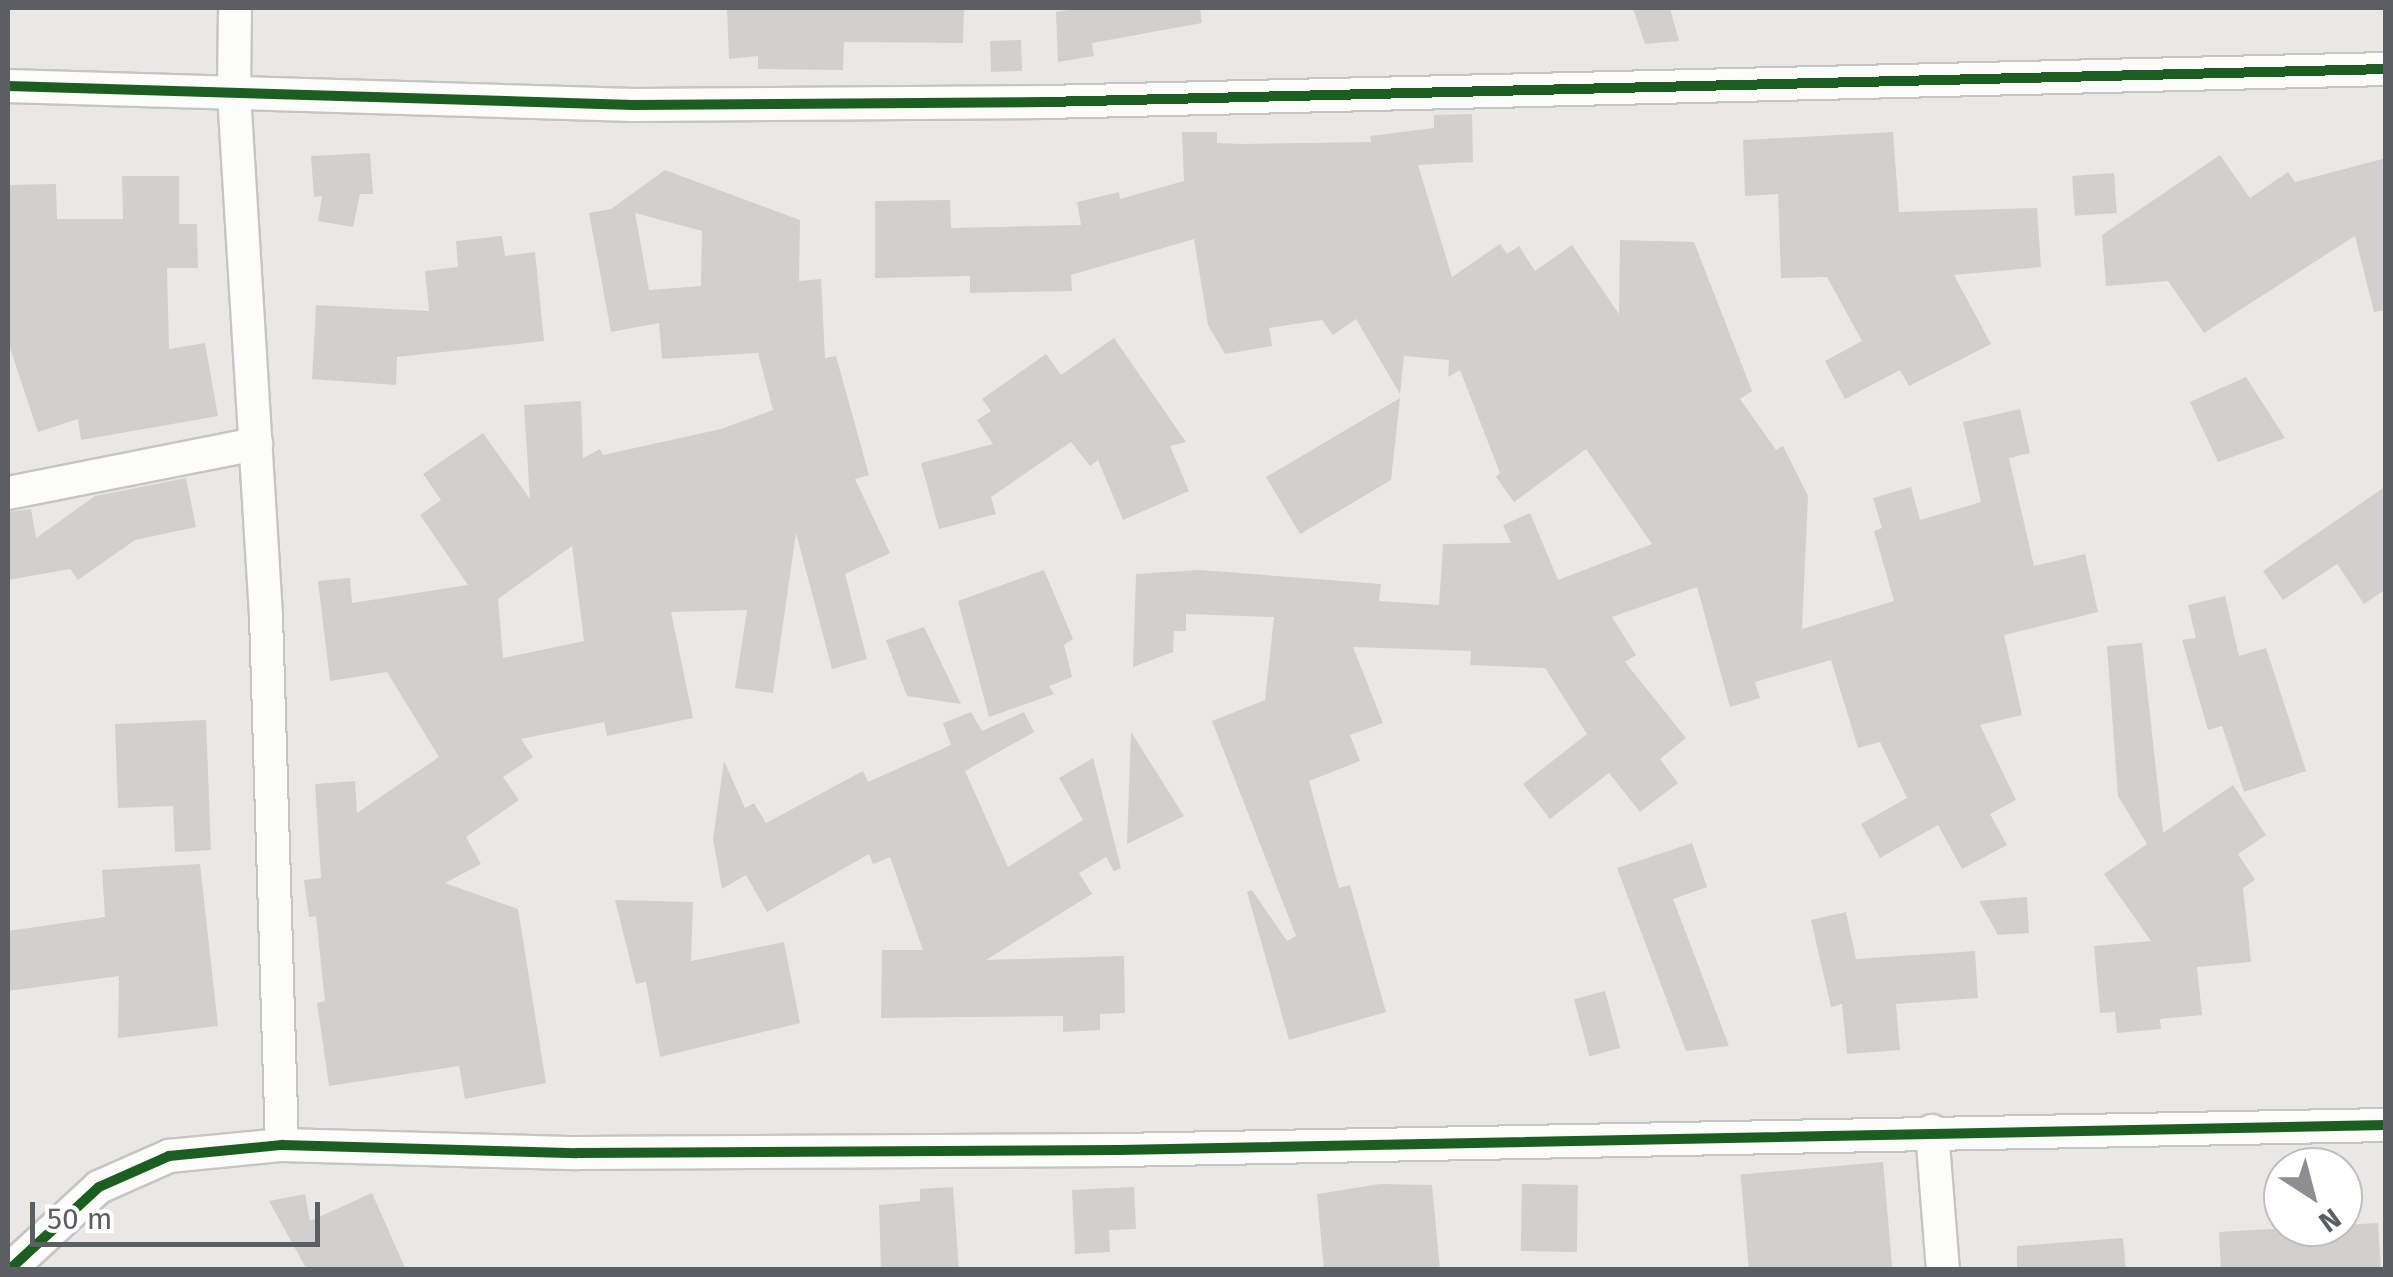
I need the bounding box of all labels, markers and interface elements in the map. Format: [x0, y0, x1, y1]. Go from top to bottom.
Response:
north arrow [2263, 1147, 2363, 1247]
scale bar [35, 1182, 325, 1244]
text: 50 m [47, 1201, 112, 1237]
text: N [2313, 1201, 2347, 1239]

